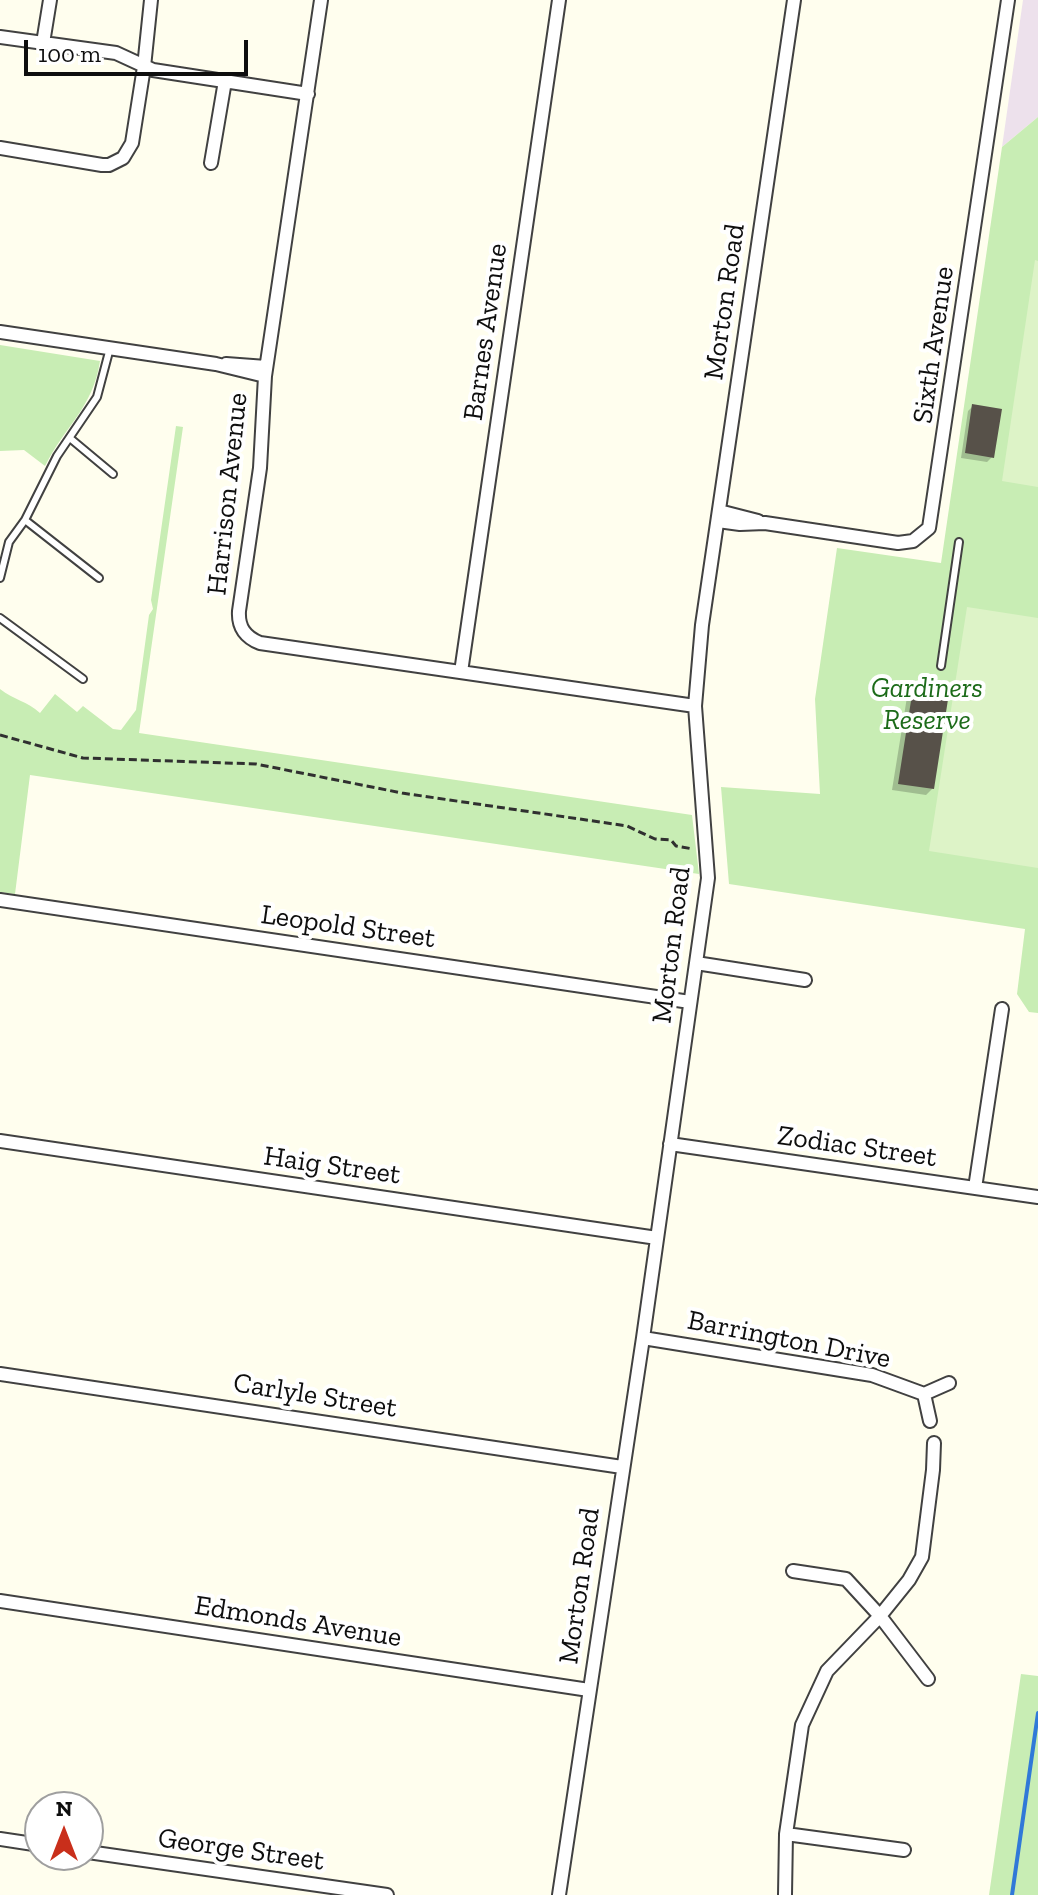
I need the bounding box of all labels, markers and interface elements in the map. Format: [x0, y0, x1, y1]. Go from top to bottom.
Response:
scale bar [28, 24, 252, 74]
text: 100 m [38, 39, 101, 68]
street label: Morton Road [697, 222, 753, 382]
street label: Barnes Avenue [457, 241, 515, 423]
street label: Sixth Avenue [906, 264, 962, 426]
street label: Harrison Avenue [201, 391, 255, 597]
park label: Gardiners Reserve [871, 672, 983, 738]
street label: Morton Road [646, 865, 698, 1025]
street label: Leopold Street [259, 898, 437, 956]
street label: Zodiac Street [775, 1119, 939, 1175]
street label: Haig Street [261, 1140, 403, 1192]
street label: Barrington Drive [685, 1304, 893, 1376]
street label: Carlyle Street [231, 1367, 399, 1425]
street label: Morton Road [552, 1506, 608, 1666]
street label: Edmonds Avenue [192, 1589, 404, 1655]
north arrow [24, 1791, 104, 1871]
text: N [56, 1795, 72, 1822]
street label: George Street [156, 1822, 326, 1878]

